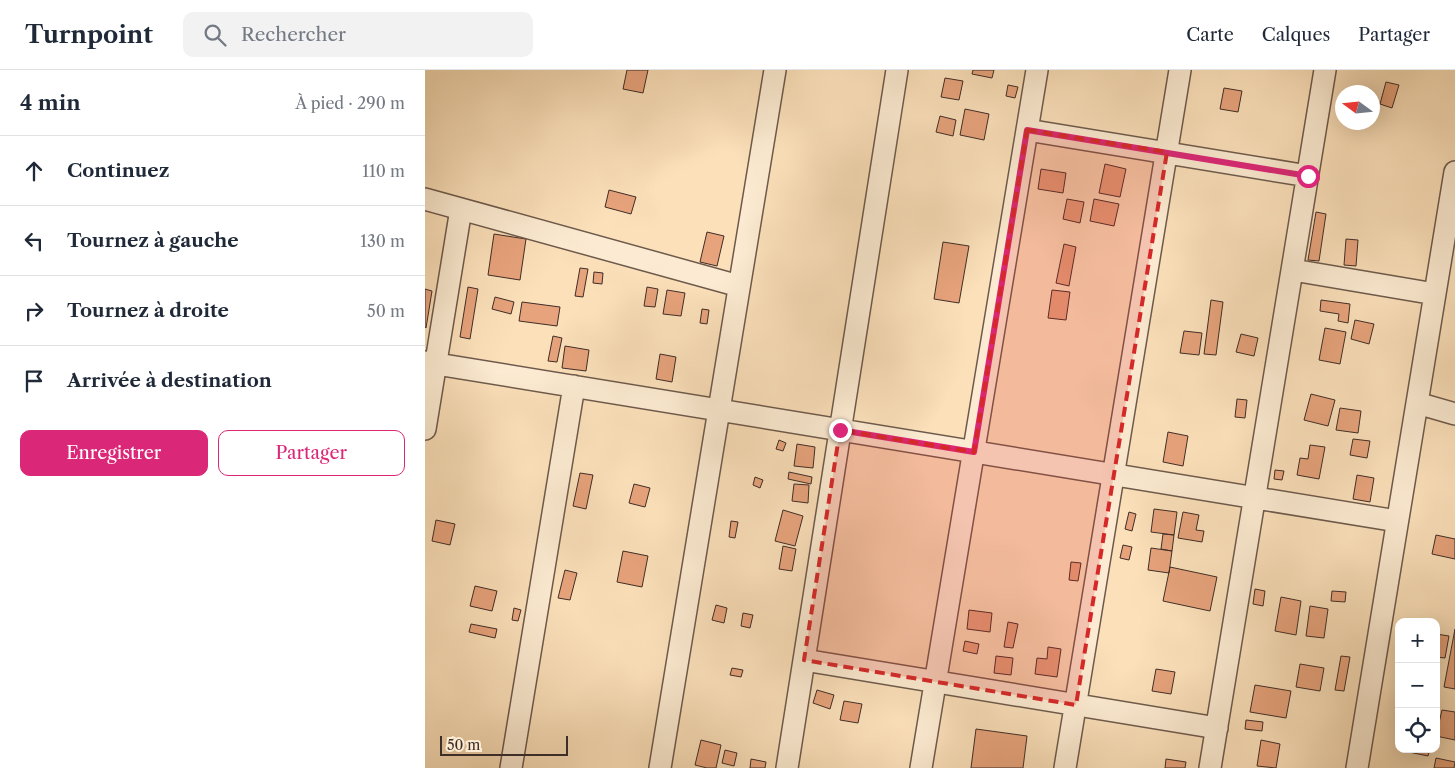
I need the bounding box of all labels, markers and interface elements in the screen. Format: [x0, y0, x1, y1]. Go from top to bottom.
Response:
search box [183, 12, 533, 57]
text: Turnpoint [25, 20, 153, 49]
icon: search [201, 21, 229, 49]
text: Rechercher [241, 23, 346, 46]
text: Carte [1186, 24, 1234, 46]
text: Calques [1262, 24, 1330, 46]
text: Partager [1358, 24, 1430, 46]
north arrow [1335, 85, 1380, 130]
text: 4 min [20, 90, 81, 115]
text: À pied · 290 m [295, 93, 405, 113]
icon: ahead [20, 157, 48, 185]
text: Continuez [67, 159, 169, 182]
text: 110 m [362, 161, 405, 181]
route start [1297, 165, 1320, 188]
icon: left [20, 227, 48, 255]
text: Tournez à gauche [67, 229, 239, 252]
text: 130 m [360, 231, 405, 251]
icon: right [20, 297, 48, 325]
text: Tournez à droite [67, 299, 229, 322]
text: 50 m [367, 301, 405, 321]
icon: arrive [20, 367, 48, 395]
text: Arrivée à destination [67, 369, 272, 392]
route end [829, 419, 852, 442]
button: Enregistrer [20, 430, 208, 476]
button: Partager [218, 430, 405, 476]
map controls [1395, 618, 1440, 753]
button: + [1395, 618, 1440, 663]
button: − [1395, 663, 1440, 708]
button: locate [1395, 708, 1440, 753]
scale bar [440, 733, 567, 756]
text: 50 m [447, 736, 480, 754]

